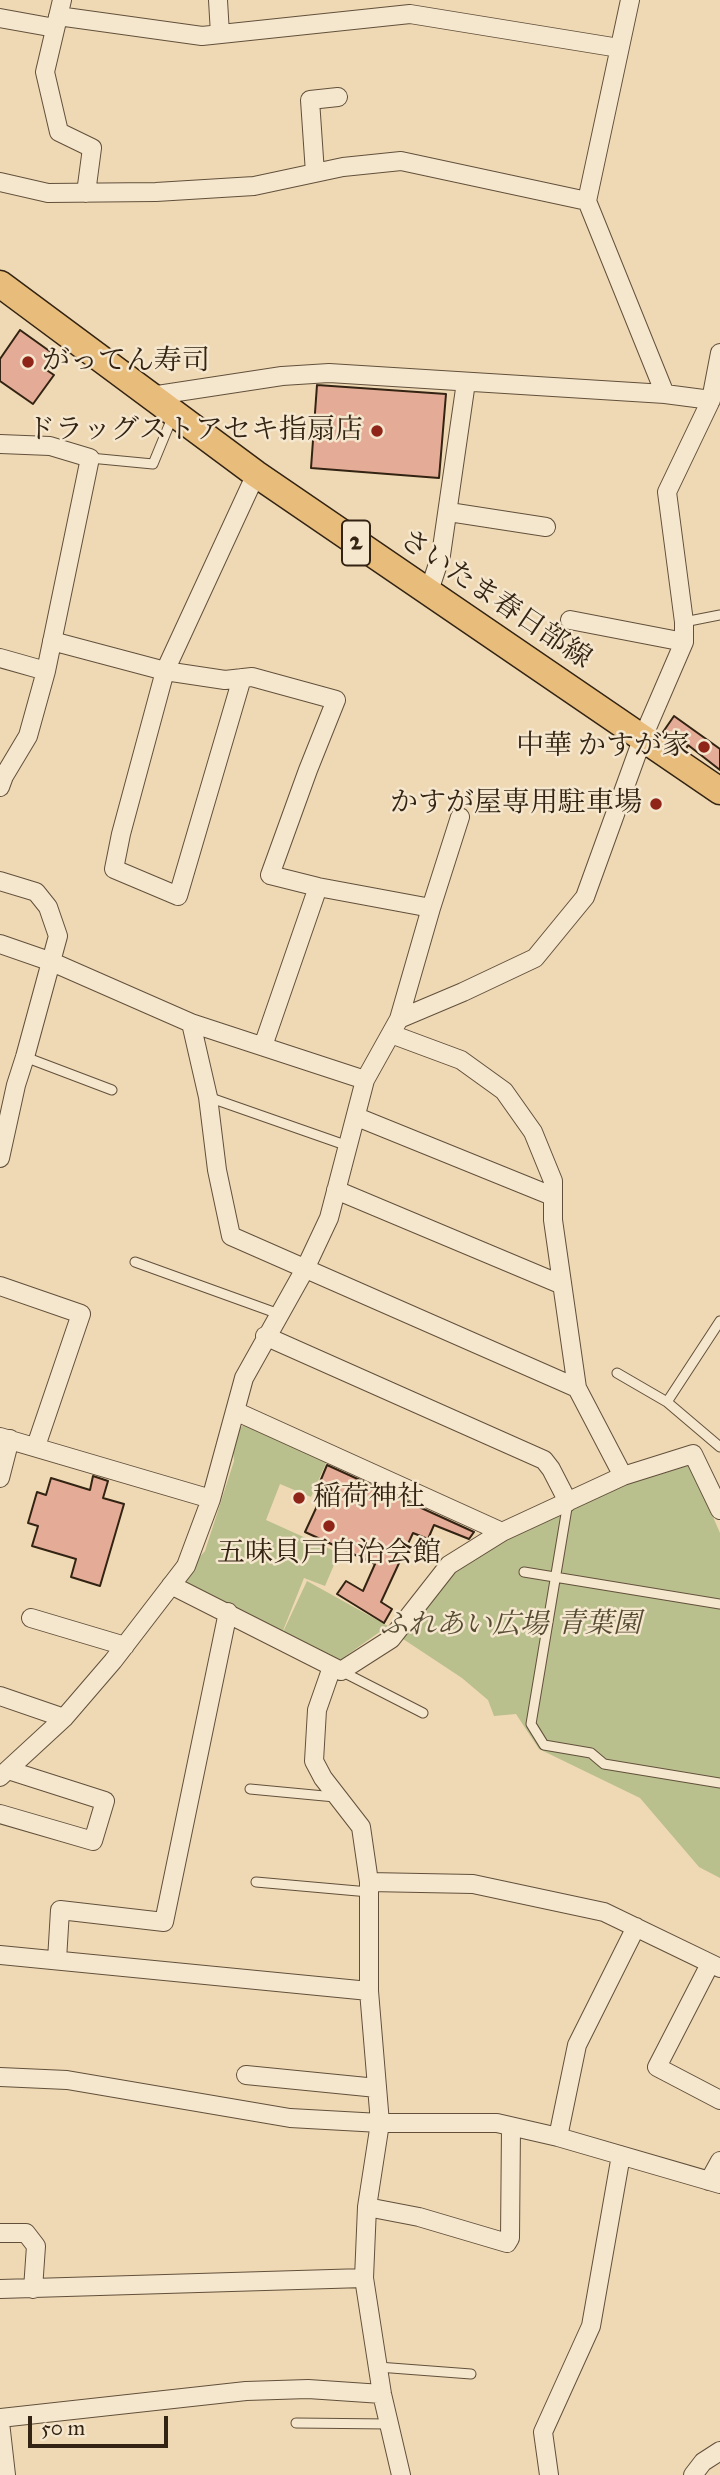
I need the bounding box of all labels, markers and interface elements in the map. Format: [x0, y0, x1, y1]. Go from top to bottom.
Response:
place label: がってん寿司 [42, 345, 210, 379]
marker: がってん寿司 [20, 354, 36, 370]
place label: ドラッグストアセキ指扇店 [27, 414, 363, 448]
marker: ドラッグストアセキ指扇店 [369, 423, 385, 439]
road number: 2 [342, 520, 370, 566]
street label: さいたま春日部線 [393, 523, 597, 677]
place label: 中華 かすが家 [516, 730, 690, 764]
marker: 中華 かすが家 [696, 739, 712, 755]
place label: かすが屋専用駐車場 [390, 787, 642, 821]
marker: かすが屋専用駐車場 [648, 796, 664, 812]
place label: 稲荷神社 [313, 1481, 425, 1515]
marker: 稲荷神社 [291, 1490, 307, 1506]
marker: 五味貝戸自治会館 [321, 1518, 337, 1534]
place label: 五味貝戸自治会館 [217, 1537, 441, 1571]
park label: 青葉園 [557, 1608, 641, 1642]
park label: ふれあい広場 [380, 1609, 548, 1643]
scale bar [32, 2402, 172, 2446]
text: 50 m [41, 2415, 85, 2441]

